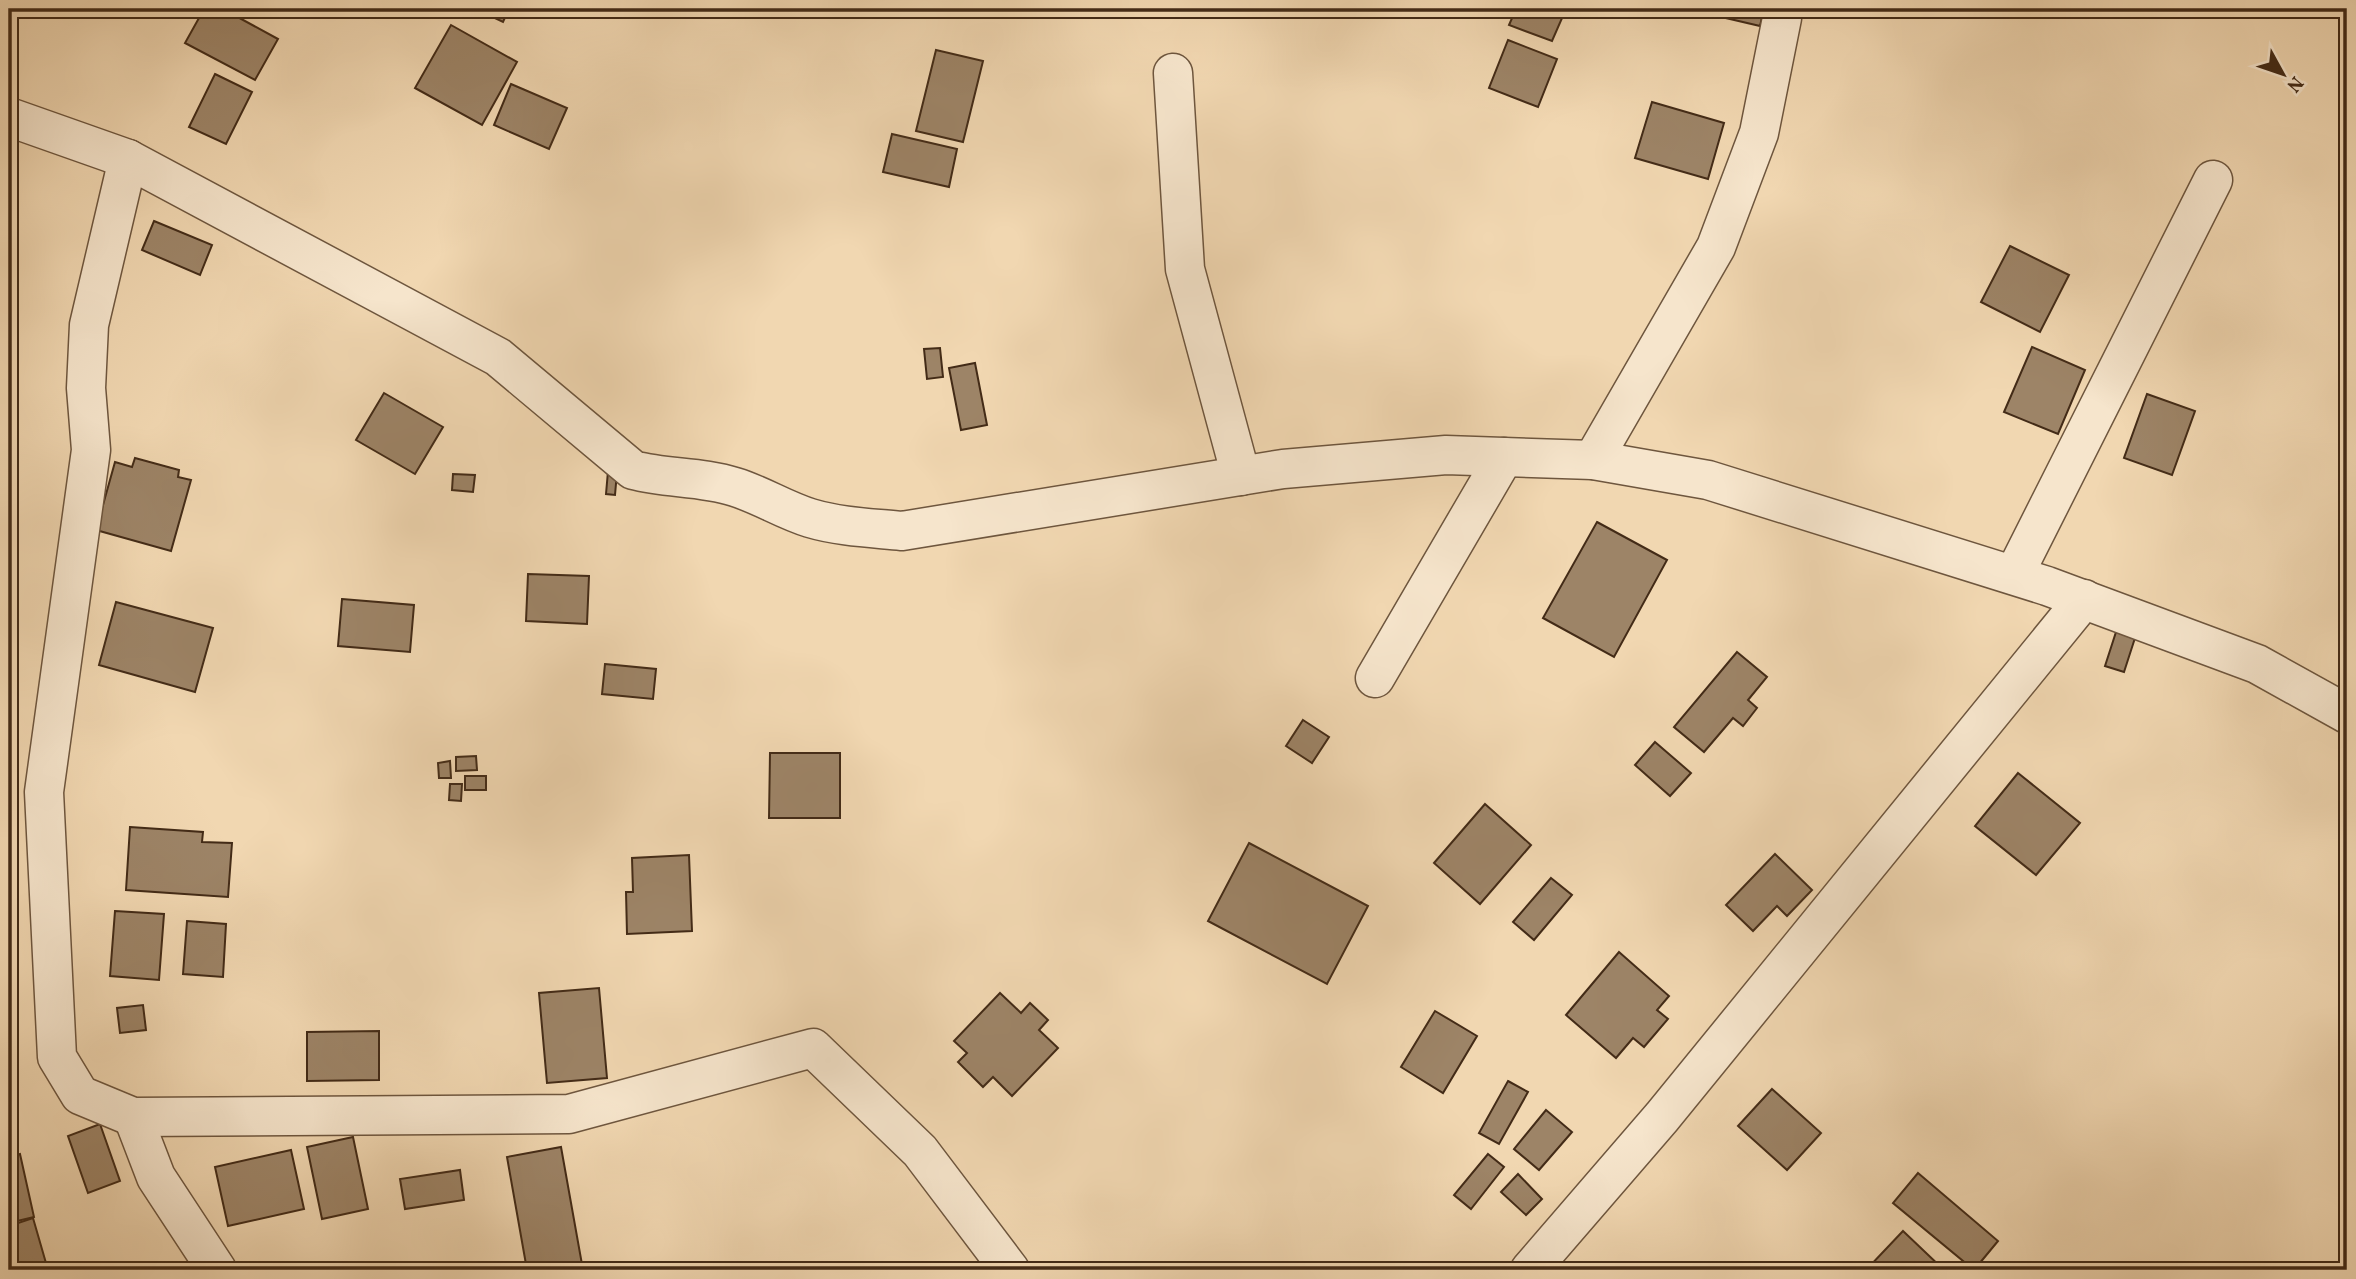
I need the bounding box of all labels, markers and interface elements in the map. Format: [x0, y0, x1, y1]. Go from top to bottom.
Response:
north arrow [2248, 38, 2318, 108]
text: N [2280, 70, 2309, 97]

